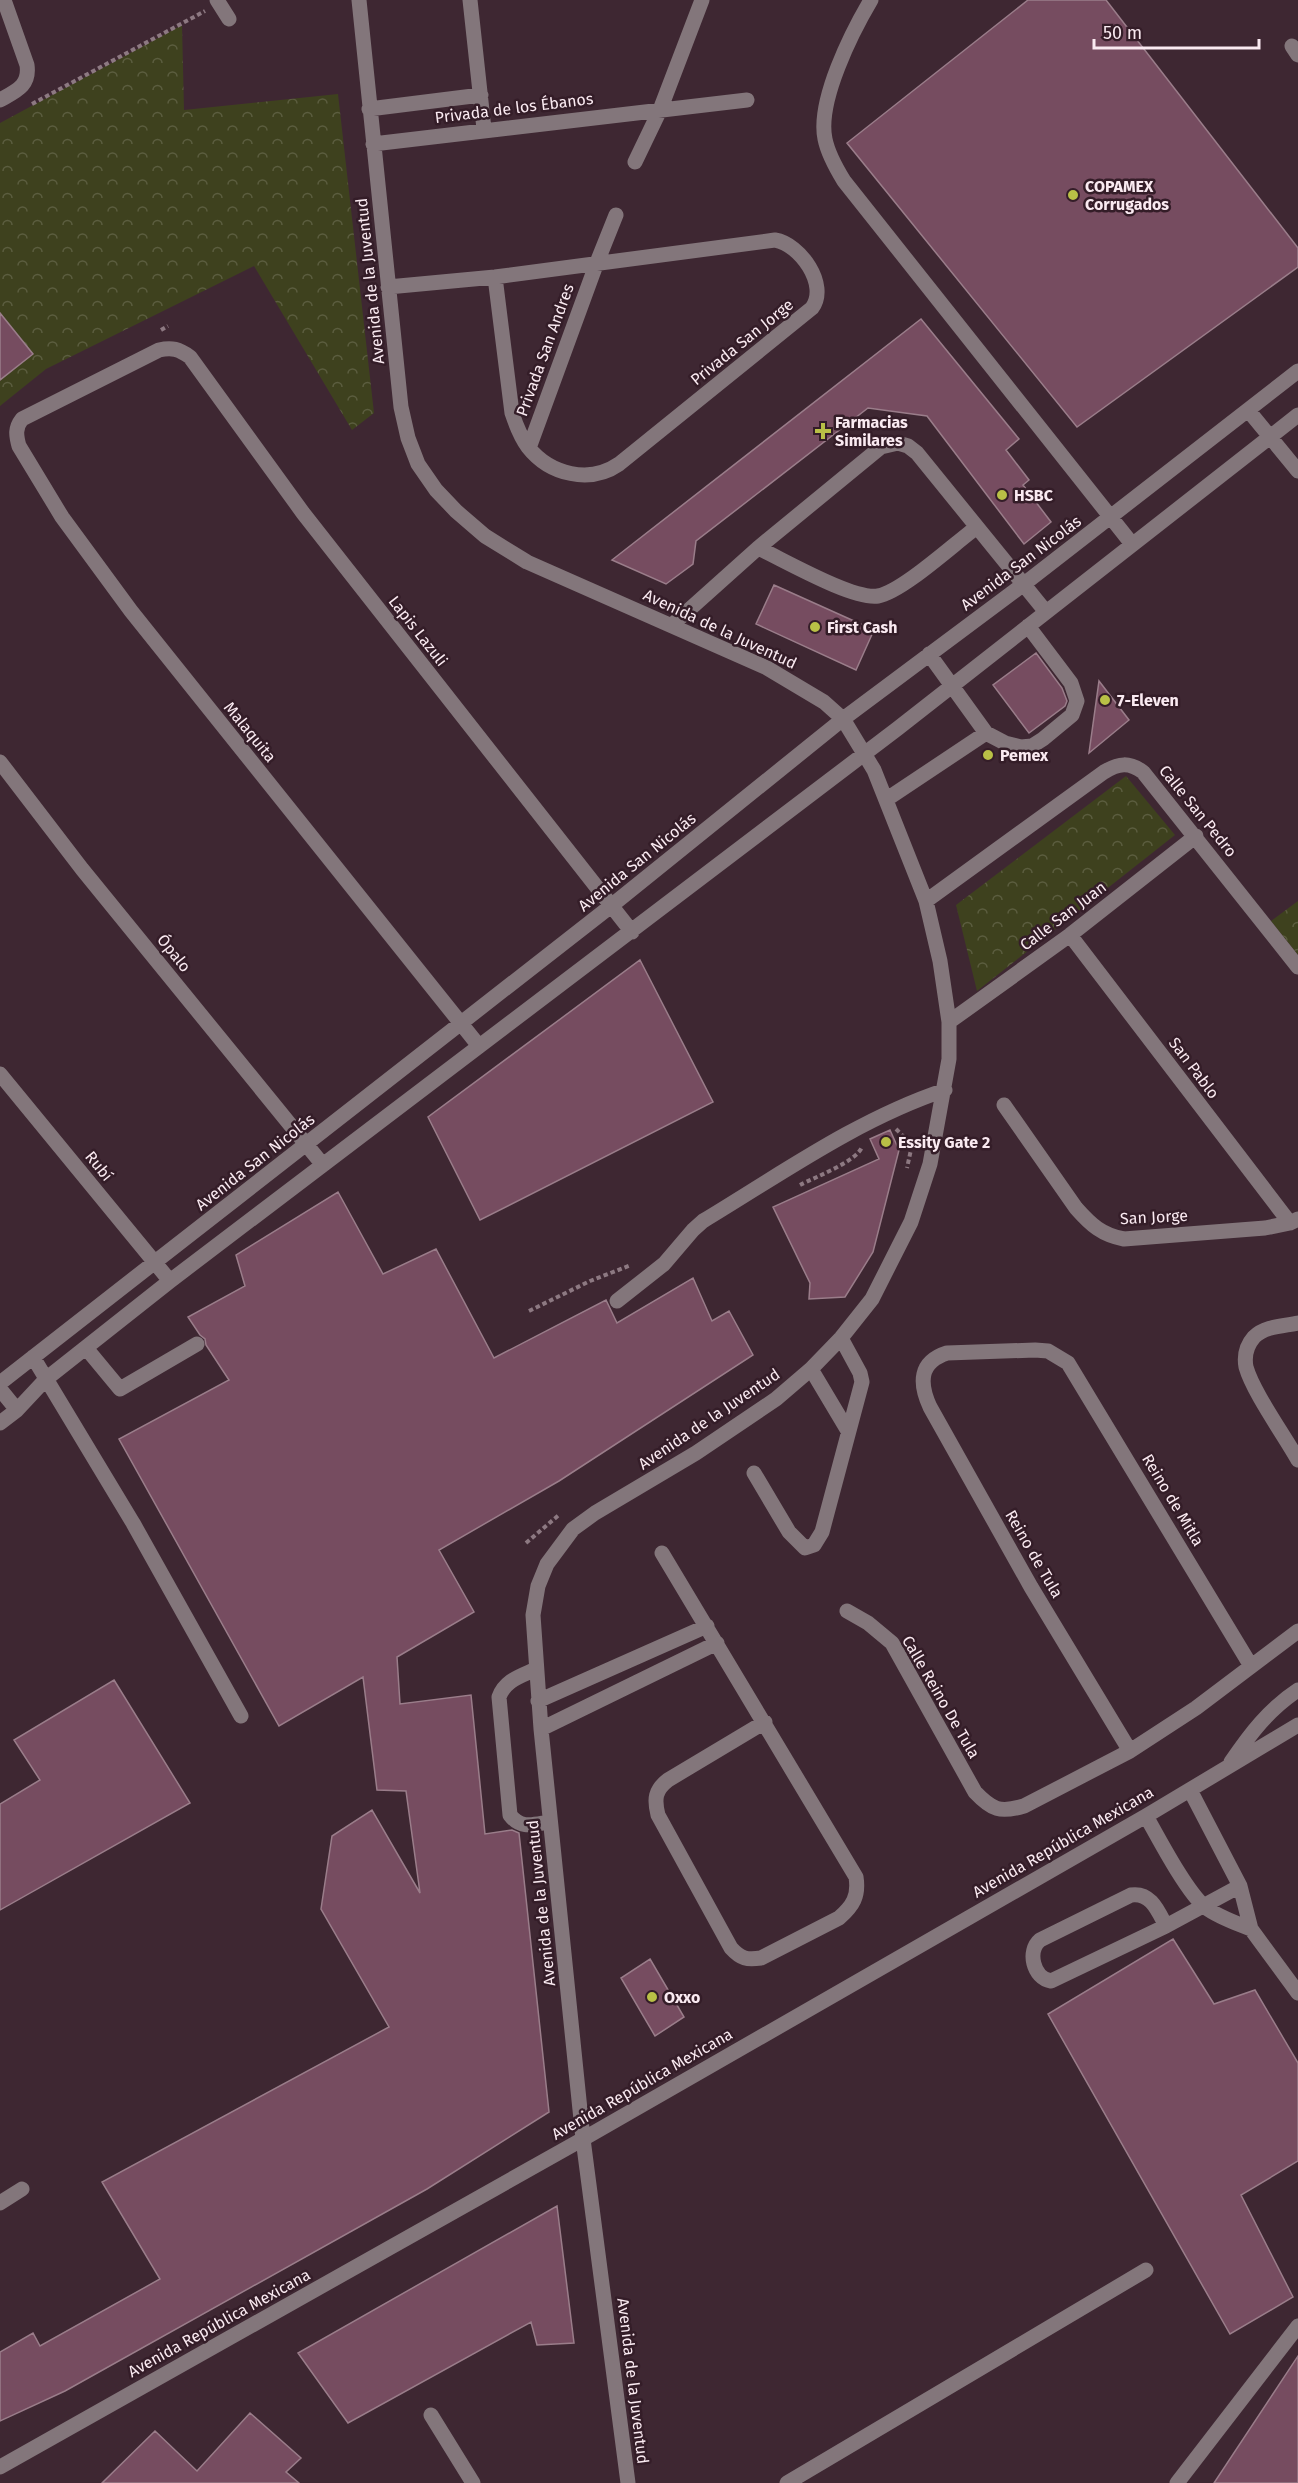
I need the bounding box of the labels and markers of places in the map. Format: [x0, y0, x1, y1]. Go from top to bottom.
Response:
place label: COPAMEX Corrugados [1085, 177, 1169, 214]
marker: COPAMEX Corrugados [1066, 188, 1080, 202]
place label: Farmacias Similares [835, 413, 908, 450]
marker: Farmacias Similares [816, 424, 830, 438]
place label: HSBC [1014, 486, 1054, 505]
marker: HSBC [995, 488, 1009, 502]
place label: First Cash [827, 618, 897, 637]
marker: First Cash [808, 620, 822, 634]
place label: 7-Eleven [1117, 691, 1179, 710]
marker: 7-Eleven [1098, 693, 1112, 707]
place label: Pemex [1000, 746, 1049, 765]
marker: Pemex [981, 748, 995, 762]
place label: Essity Gate 2 [898, 1133, 990, 1152]
marker: Essity Gate 2 [879, 1135, 893, 1149]
place label: Oxxo [664, 1988, 700, 2007]
marker: Oxxo [645, 1990, 659, 2004]

